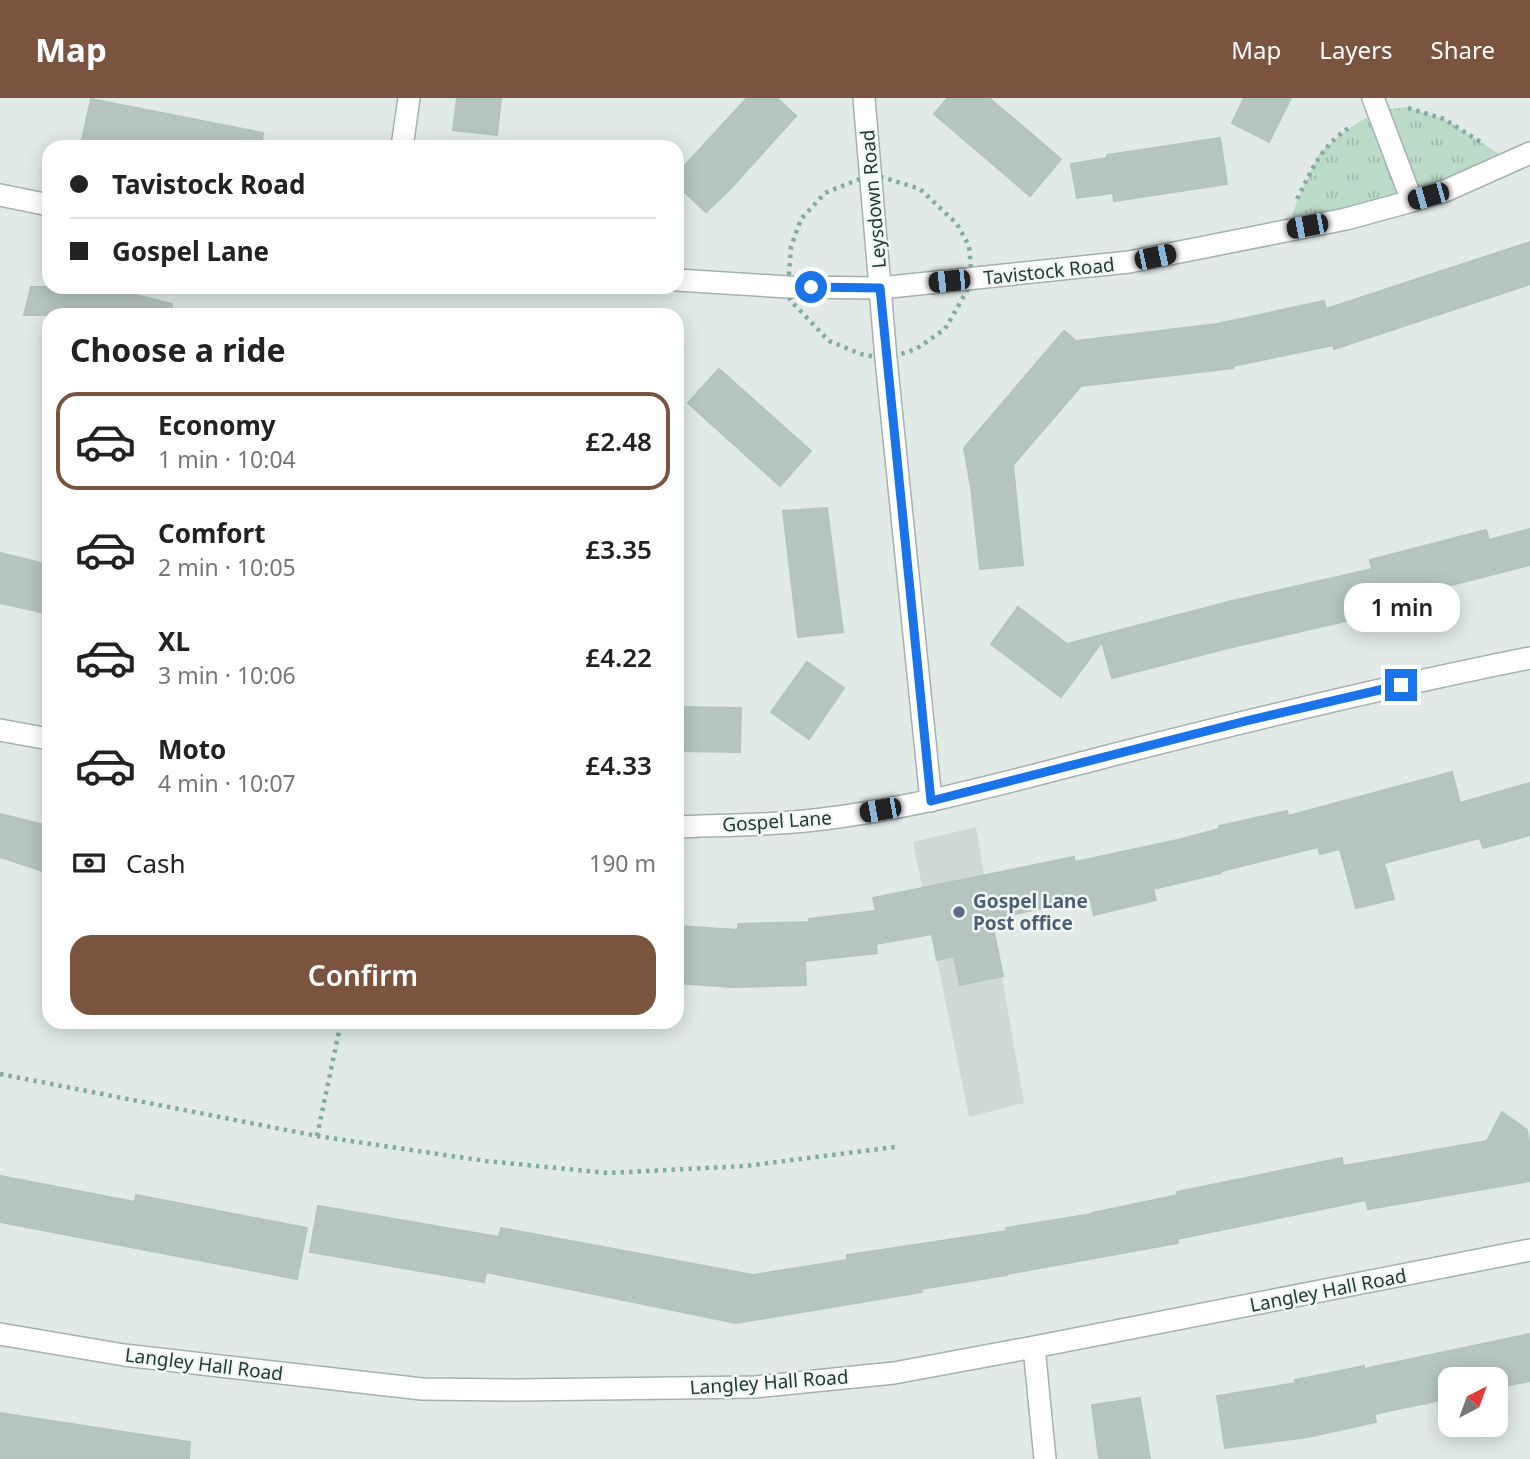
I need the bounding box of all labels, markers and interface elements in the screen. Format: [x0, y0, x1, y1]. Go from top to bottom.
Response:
text: Map [35, 27, 107, 72]
text: Map [1231, 33, 1281, 66]
text: Layers [1319, 33, 1393, 66]
text: Share [1431, 33, 1495, 66]
street label: Leysdown Road [854, 129, 892, 269]
text: Tavistock Road [112, 166, 305, 202]
car [1405, 180, 1452, 212]
car [1285, 212, 1330, 240]
text: Gospel Lane [112, 233, 269, 269]
car [1133, 242, 1178, 272]
street label: Tavistock Road [982, 251, 1116, 291]
car [928, 268, 971, 294]
route start [795, 271, 827, 303]
text: Choose a ride [70, 328, 286, 371]
text: Economy [158, 407, 276, 443]
icon: car [74, 410, 137, 473]
text: £2.48 [585, 423, 652, 459]
text: 1 min · 10:04 [158, 443, 296, 475]
text: Comfort [158, 515, 266, 551]
icon: car [74, 518, 137, 581]
text: £3.35 [585, 531, 652, 567]
text: 2 min · 10:05 [158, 551, 296, 583]
callout: 1 min [1343, 584, 1459, 632]
text: 1 min [1371, 591, 1433, 623]
text: XL [158, 623, 190, 659]
icon: car [74, 626, 137, 689]
text: £4.22 [585, 639, 652, 675]
text: 3 min · 10:06 [158, 659, 296, 691]
route end [1385, 669, 1417, 701]
text: Moto [158, 731, 226, 767]
icon: car [74, 734, 137, 797]
text: £4.33 [585, 747, 652, 783]
text: 4 min · 10:07 [158, 767, 296, 799]
car [858, 796, 903, 824]
street label: Gospel Lane [721, 804, 833, 838]
icon: cash [70, 844, 108, 882]
text: Cash [126, 845, 186, 881]
text: 190 m [589, 847, 656, 879]
place label: Gospel Lane Post office [973, 888, 1088, 936]
marker: Gospel Lane Post office [951, 904, 967, 920]
button: Confirm [70, 935, 656, 1015]
street label: Langley Hall Road [1247, 1262, 1409, 1318]
street label: Langley Hall Road [123, 1341, 285, 1387]
street label: Langley Hall Road [689, 1363, 849, 1401]
north arrow [1438, 1367, 1508, 1437]
map controls [1438, 1367, 1508, 1437]

